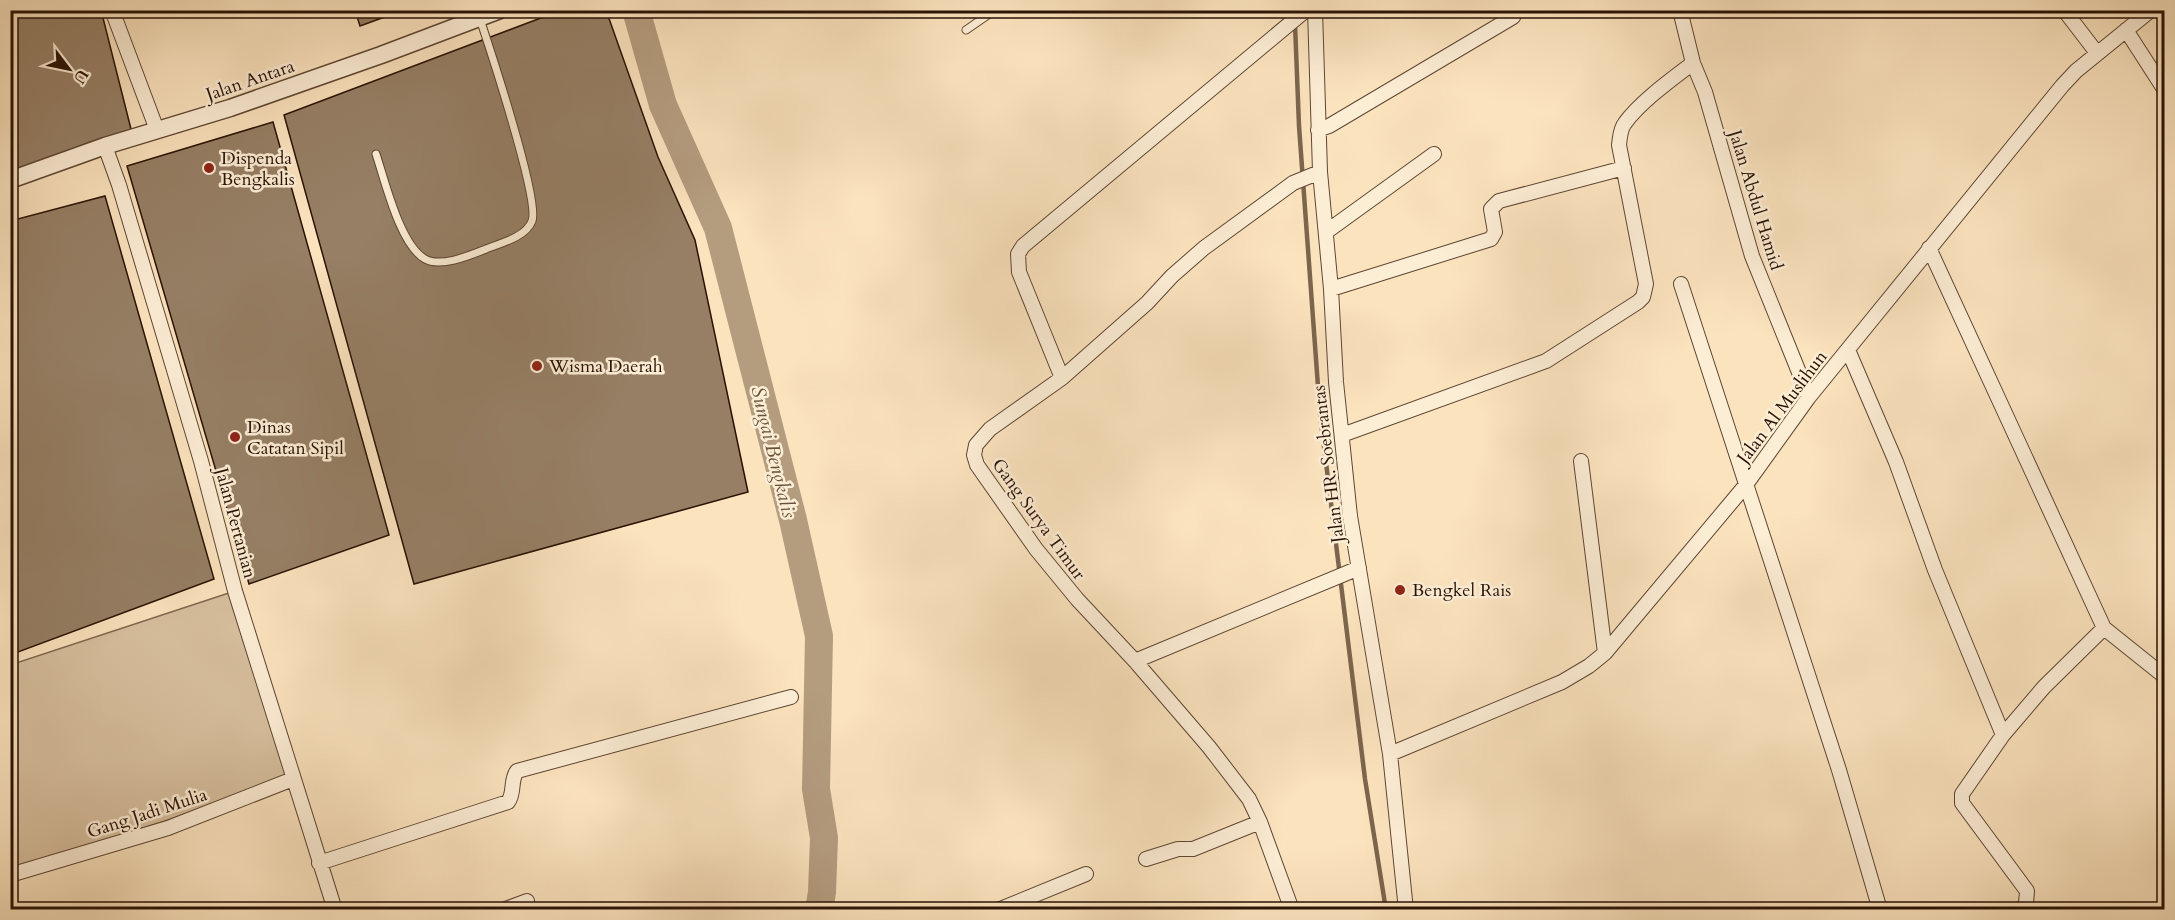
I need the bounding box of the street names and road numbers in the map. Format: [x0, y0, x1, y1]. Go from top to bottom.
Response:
street label: Jalan Antara [200, 54, 298, 108]
street label: Jalan Abdul Hamid [1721, 124, 1789, 274]
street label: Jalan Al Muslihun [1730, 345, 1834, 472]
street label: Jalan HR. Soebrantas [1306, 384, 1351, 547]
street label: Gang Surya Timur [986, 453, 1091, 586]
street label: Jalan Pertanian [208, 462, 262, 582]
street label: Gang Jadi Mulia [84, 782, 211, 845]

